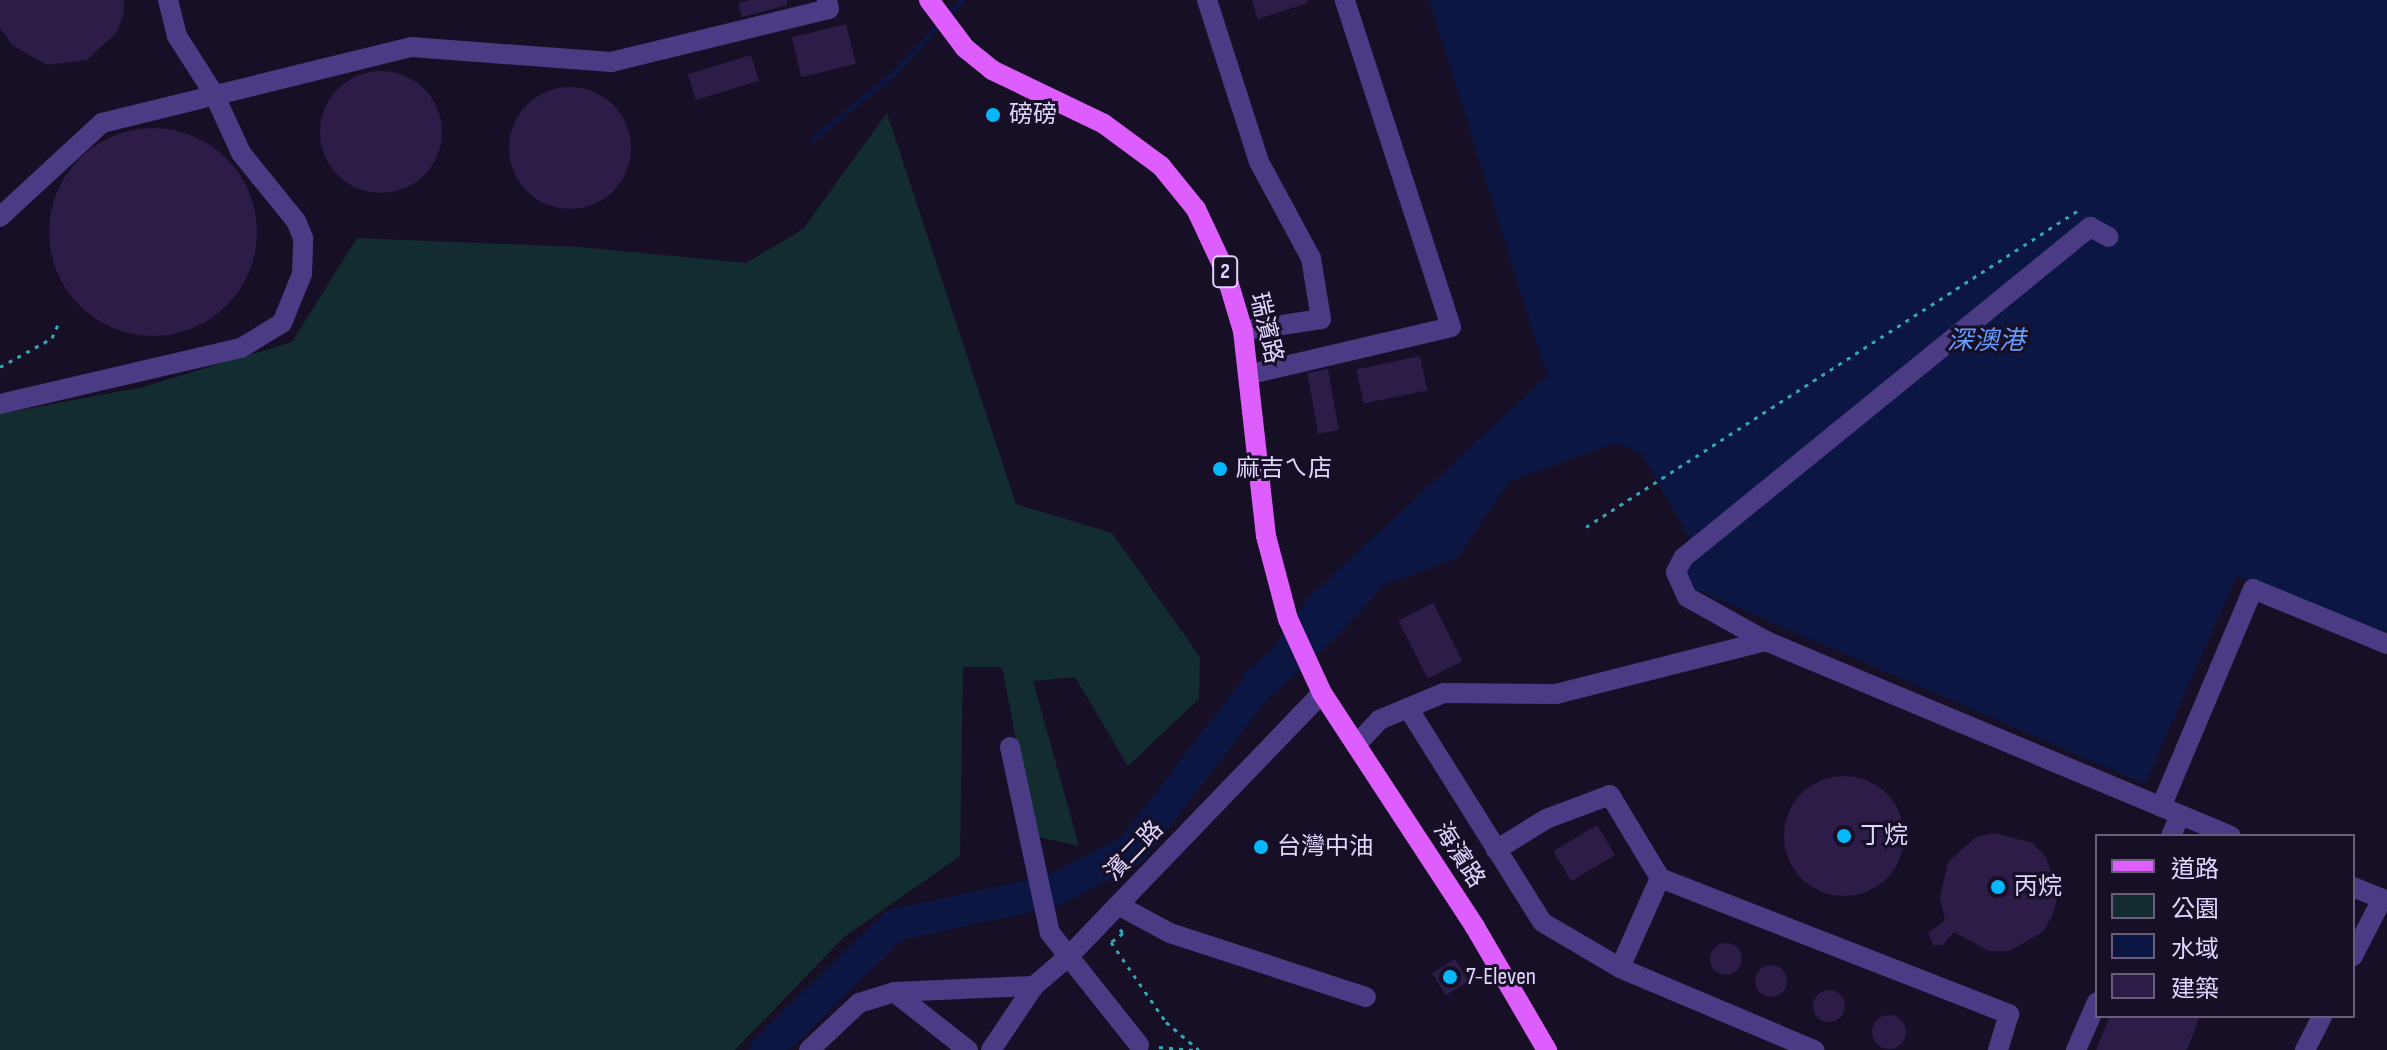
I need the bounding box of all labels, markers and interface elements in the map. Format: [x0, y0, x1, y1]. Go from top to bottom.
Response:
place label: 磅磅 [1009, 101, 1057, 129]
marker: 磅磅 [984, 106, 1002, 124]
road number: 2 [1211, 254, 1239, 290]
street label: 瑞濱路 [1244, 290, 1288, 366]
water label: 深澳港 [1947, 326, 2025, 358]
place label: 麻吉ㄟ店 [1236, 455, 1332, 483]
marker: 麻吉ㄟ店 [1211, 460, 1229, 478]
street label: 濱二路 [1099, 815, 1169, 887]
street label: 海濱路 [1427, 817, 1491, 893]
place label: 丁烷 [1860, 822, 1908, 850]
marker: 丁烷 [1835, 827, 1853, 845]
place label: 台灣中油 [1277, 833, 1373, 861]
legend [2095, 834, 2355, 1018]
marker: 台灣中油 [1252, 838, 1270, 856]
text: 道路 [2171, 855, 2219, 884]
place label: 丙烷 [2014, 873, 2062, 901]
marker: 丙烷 [1989, 878, 2007, 896]
text: 公園 [2171, 895, 2219, 924]
text: 水域 [2171, 935, 2219, 964]
place label: 7-Eleven [1466, 963, 1536, 991]
marker: 7-Eleven [1441, 968, 1459, 986]
text: 建築 [2171, 975, 2219, 1004]

